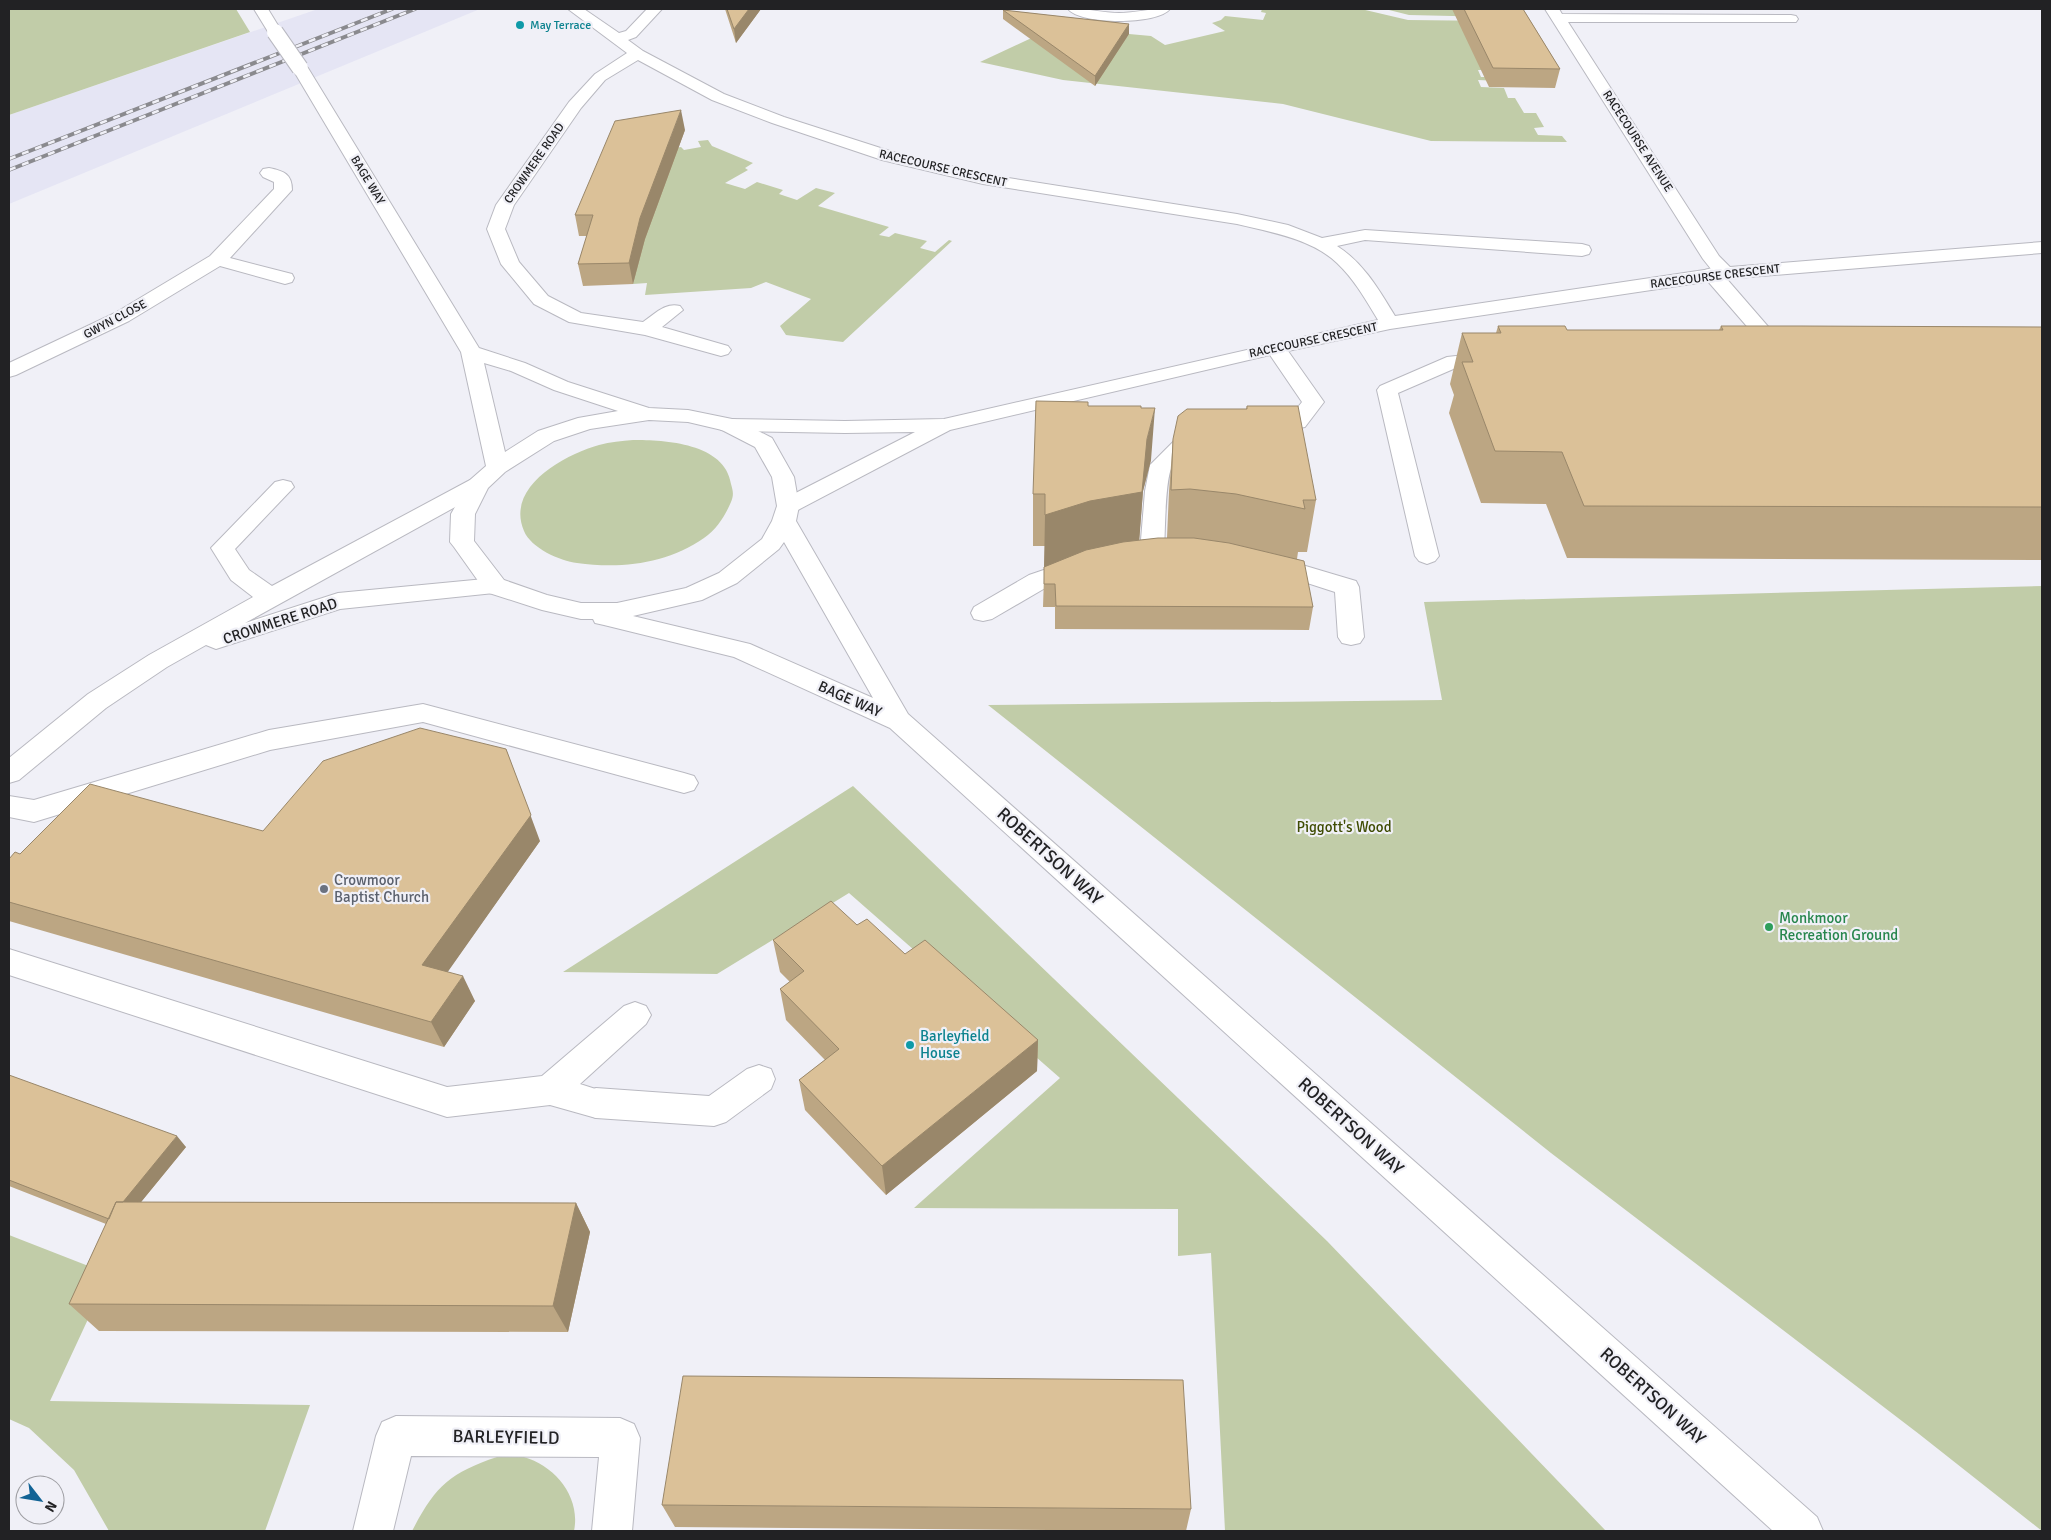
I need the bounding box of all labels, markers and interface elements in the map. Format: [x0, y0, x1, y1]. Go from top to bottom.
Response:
place label: May Terrace [530, 18, 591, 33]
marker: May Terrace [514, 19, 526, 31]
street label: RACECOURSE AVENUE [1599, 88, 1676, 195]
street label: CROWMERE ROAD [501, 120, 568, 207]
street label: RACECOURSE CRESCENT [878, 146, 1008, 191]
street label: BAGE WAY [347, 153, 388, 207]
street label: RACECOURSE CRESCENT [1649, 261, 1781, 292]
street label: GWYN CLOSE [81, 296, 150, 342]
street label: RACECOURSE CRESCENT [1248, 320, 1379, 361]
street label: CROWMERE ROAD [221, 594, 339, 648]
street label: BAGE WAY [815, 677, 885, 721]
street label: ROBERTSON WAY [993, 803, 1107, 909]
park label: Piggott's Wood [1296, 818, 1392, 836]
place label: Crowmoor Baptist Church [334, 871, 429, 906]
marker: Crowmoor Baptist Church [318, 883, 330, 895]
place label: Monkmoor Recreation Ground [1779, 909, 1898, 944]
marker: Monkmoor Recreation Ground [1763, 921, 1775, 933]
place label: Barleyfield House [920, 1027, 990, 1062]
marker: Barleyfield House [904, 1039, 916, 1051]
street label: ROBERTSON WAY [1294, 1073, 1408, 1179]
street label: ROBERTSON WAY [1596, 1343, 1710, 1449]
street label: BARLEYFIELD [452, 1425, 560, 1449]
north arrow [15, 1475, 65, 1525]
text: N [41, 1498, 61, 1515]

